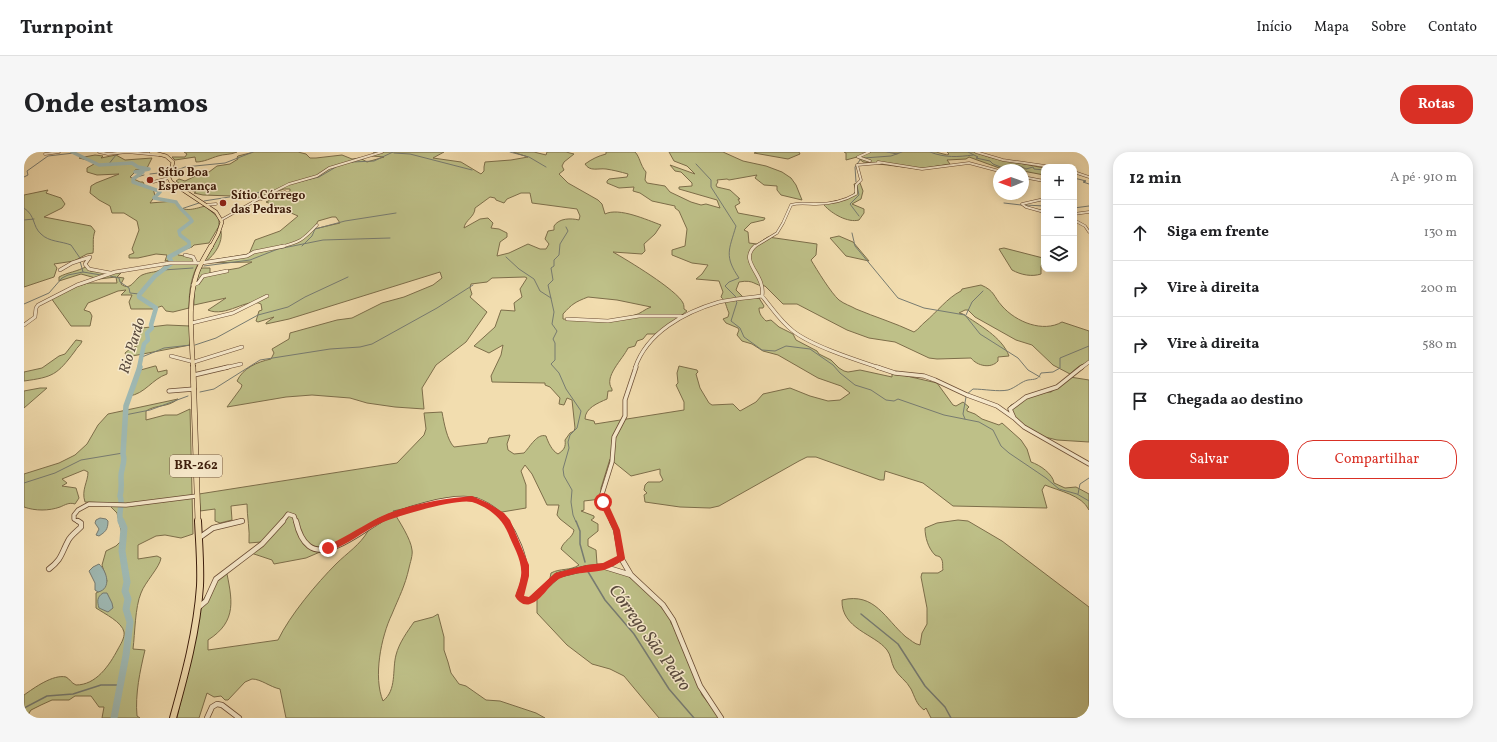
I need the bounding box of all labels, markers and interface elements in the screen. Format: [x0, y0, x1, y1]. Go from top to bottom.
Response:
text: Turnpoint [20, 15, 113, 41]
text: Início [1256, 18, 1292, 37]
text: Mapa [1314, 18, 1349, 37]
text: Sobre [1371, 18, 1406, 37]
text: Contato [1428, 18, 1477, 37]
text: Onde estamos [24, 85, 208, 124]
button: Rotas [1400, 85, 1473, 124]
north arrow [993, 164, 1029, 200]
map controls [1041, 164, 1077, 272]
button: + [1041, 164, 1077, 200]
place label: Sítio Boa Esperança [158, 165, 217, 195]
text: 12 min [1129, 167, 1182, 190]
text: A pé · 910 m [1390, 169, 1457, 187]
marker: Sítio Boa Esperança [145, 175, 155, 185]
place label: Sítio Córrego das Pedras [231, 188, 305, 218]
marker: Sítio Córrego das Pedras [218, 198, 228, 208]
button: − [1041, 200, 1077, 236]
icon: ahead [1129, 222, 1151, 244]
text: Siga em frente [1167, 222, 1269, 243]
text: 130 m [1424, 224, 1457, 242]
button: layers [1041, 236, 1077, 272]
icon: right [1129, 278, 1151, 300]
text: Vire à direita [1167, 278, 1259, 299]
text: 200 m [1420, 280, 1457, 298]
water label: Rio Pardo [115, 315, 151, 377]
icon: right [1129, 334, 1151, 356]
text: Vire à direita [1167, 334, 1259, 355]
text: 580 m [1422, 336, 1457, 354]
icon: arrive [1129, 390, 1151, 412]
text: Chegada ao destino [1167, 390, 1303, 411]
button: Salvar [1129, 440, 1289, 479]
button: Compartilhar [1297, 440, 1457, 479]
road number: BR-262 [170, 455, 222, 477]
route start [594, 493, 612, 511]
route end [319, 539, 337, 557]
water label: Córrego São Pedro [602, 579, 696, 697]

